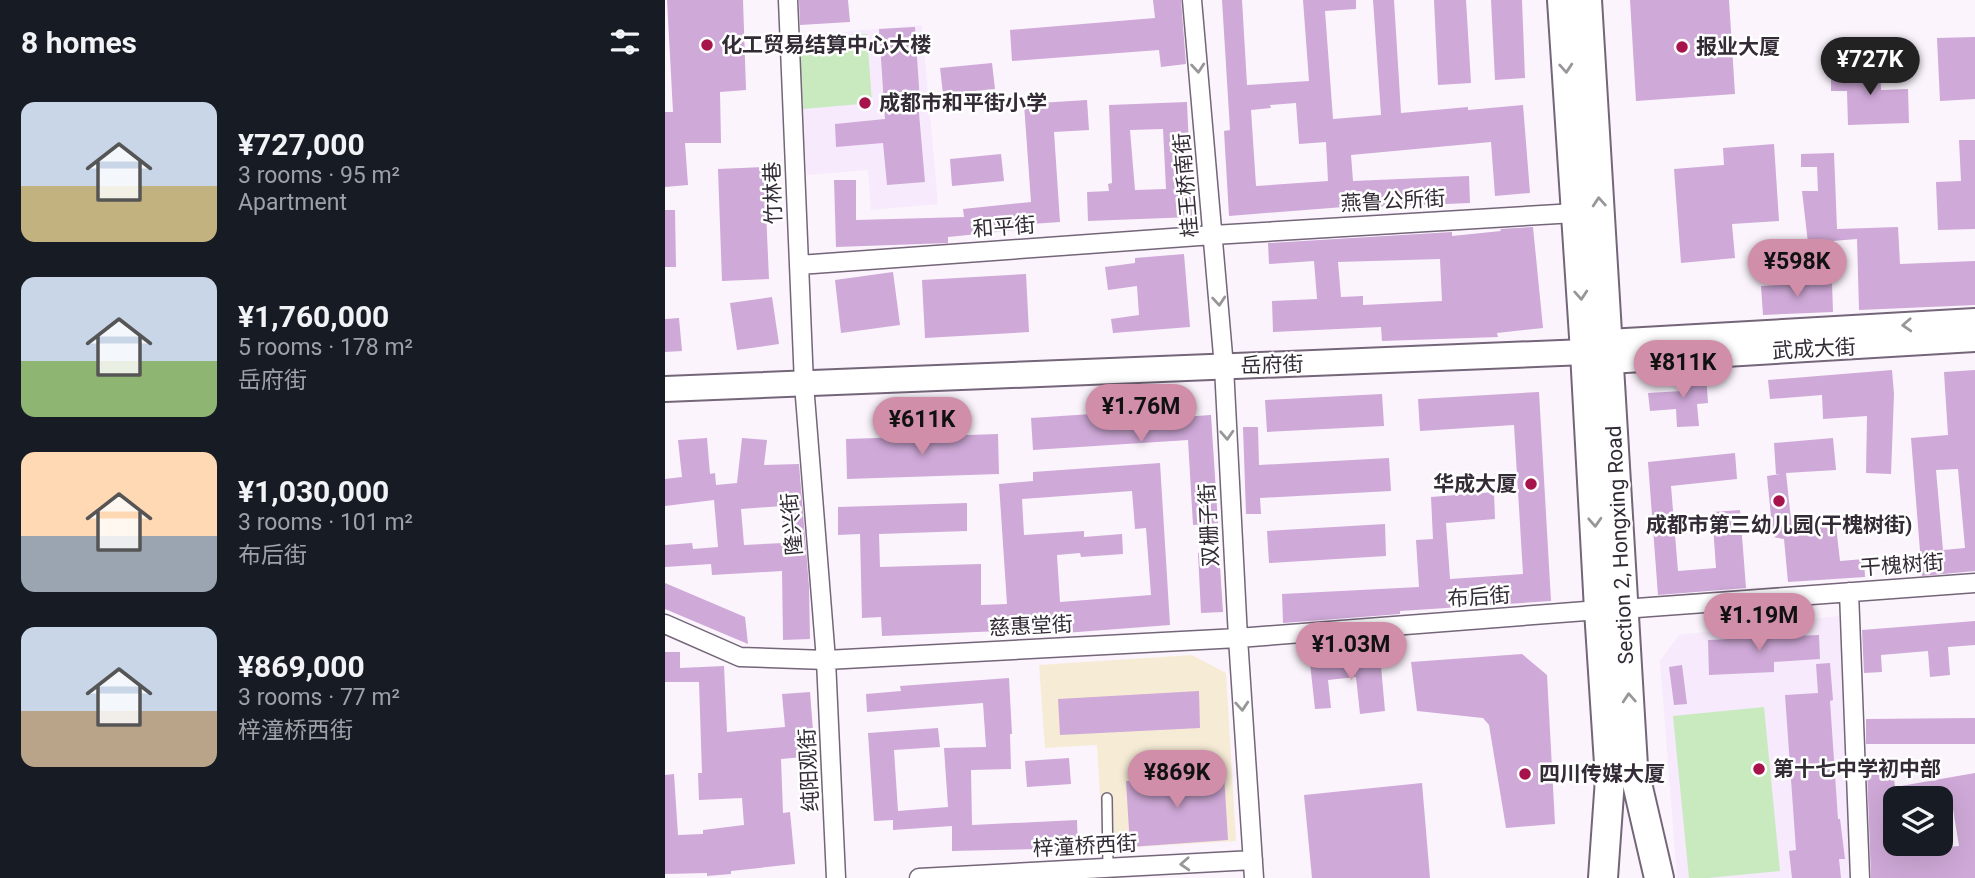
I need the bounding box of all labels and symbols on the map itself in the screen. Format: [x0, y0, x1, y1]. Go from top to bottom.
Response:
place label: 化工贸易结算中心大楼 [721, 33, 931, 57]
place label: 报业大厦 [1696, 35, 1780, 59]
marker: 化工贸易结算中心大楼 [699, 37, 715, 53]
pin: ¥727K [1821, 38, 1919, 97]
marker: 报业大厦 [1674, 39, 1690, 55]
one-way arrow [1190, 63, 1205, 74]
one-way arrow [1558, 63, 1573, 74]
place label: 成都市和平街小学 [879, 91, 1047, 115]
marker: 成都市和平街小学 [857, 95, 873, 111]
street label: 桂王桥南街 [1169, 132, 1203, 238]
street label: 竹林巷 [760, 161, 786, 225]
street label: 燕鲁公所街 [1340, 186, 1446, 216]
one-way arrow [1592, 196, 1607, 207]
street label: 和平街 [972, 213, 1036, 241]
pin: ¥598K [1748, 240, 1846, 299]
one-way arrow [1573, 290, 1588, 301]
one-way arrow [1211, 296, 1226, 307]
one-way arrow [1901, 318, 1912, 333]
street label: 武成大街 [1771, 335, 1857, 363]
pin: ¥811K [1634, 340, 1732, 400]
street label: 岳府街 [1240, 352, 1304, 378]
pin: ¥1.76M [1084, 384, 1198, 444]
pin: ¥611K [873, 398, 971, 457]
street label: Section 2, Hongxing Road [1602, 425, 1638, 665]
one-way arrow [1219, 430, 1234, 441]
place label: 华成大厦 [1433, 472, 1517, 496]
marker: 华成大厦 [1523, 476, 1539, 492]
street label: 双栅子街 [1195, 482, 1223, 568]
street label: 隆兴街 [777, 492, 807, 556]
marker: 成都市第三幼儿园(干槐树街) [1771, 493, 1787, 509]
place label: 成都市第三幼儿园(干槐树街) [1646, 513, 1912, 537]
one-way arrow [1587, 517, 1602, 528]
street label: 干槐树街 [1859, 550, 1945, 580]
street label: 布后街 [1447, 583, 1511, 611]
pin: ¥1.19M [1702, 594, 1816, 653]
street label: 慈惠堂街 [988, 612, 1074, 640]
pin: ¥1.03M [1294, 622, 1408, 682]
one-way arrow [1621, 692, 1636, 703]
one-way arrow [1235, 701, 1250, 712]
street label: 纯阳观街 [795, 727, 823, 813]
pin: ¥869K [1128, 750, 1226, 810]
place label: 第十七中学初中部 [1773, 757, 1941, 781]
marker: 第十七中学初中部 [1751, 761, 1767, 777]
place label: 四川传媒大厦 [1539, 762, 1665, 786]
marker: 四川传媒大厦 [1517, 766, 1533, 782]
street label: 梓潼桥西街 [1032, 831, 1138, 861]
one-way arrow [1179, 856, 1190, 871]

